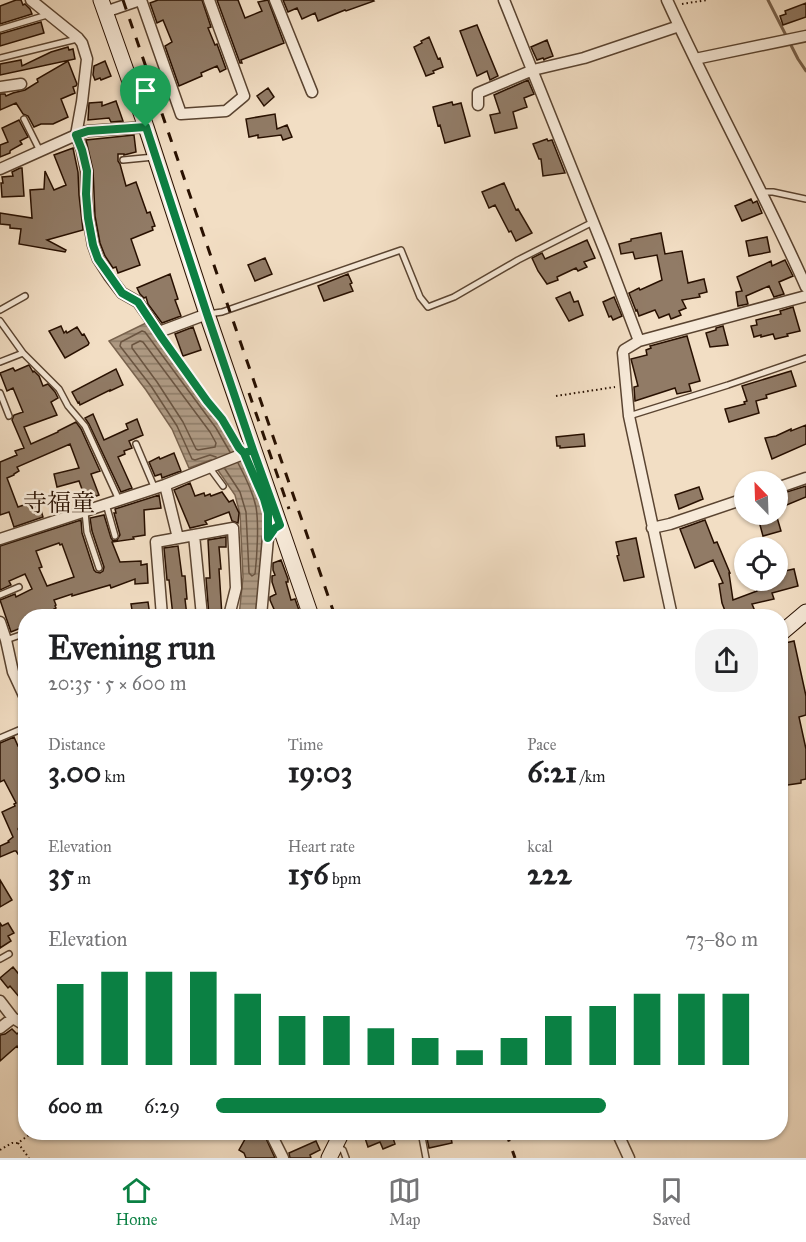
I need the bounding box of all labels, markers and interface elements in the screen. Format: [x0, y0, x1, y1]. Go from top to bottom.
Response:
pin [120, 65, 171, 127]
icon: arrive [129, 74, 162, 107]
north arrow [734, 471, 788, 525]
map controls [734, 471, 788, 591]
district label: 寺福童 [23, 488, 95, 518]
button: locate [734, 537, 788, 591]
text: Evening run [48, 628, 215, 668]
button: share [695, 629, 758, 692]
text: 20:35 · 5 × 600 m [48, 671, 187, 695]
text: Distance [48, 735, 105, 754]
text: Time [288, 735, 323, 754]
text: Pace [527, 735, 556, 754]
text: 3.00 [48, 754, 101, 790]
text: 19:03 [288, 754, 352, 790]
text: 6:21 [527, 754, 577, 790]
text: km [101, 767, 126, 786]
text: /km [577, 767, 606, 786]
text: Elevation [48, 837, 112, 856]
text: Heart rate [288, 837, 355, 856]
text: kcal [527, 837, 552, 856]
text: 35 [48, 856, 74, 892]
text: 156 [288, 856, 329, 892]
text: 222 [527, 856, 572, 892]
text: m [74, 869, 91, 888]
text: bpm [329, 869, 361, 888]
text: Elevation [48, 927, 127, 951]
text: 73–80 m [685, 927, 758, 951]
text: 600 m [48, 1094, 103, 1118]
text: 6:29 [144, 1094, 180, 1118]
tab: Home [116, 1174, 157, 1229]
tab: Map [388, 1174, 421, 1229]
tab: Saved [652, 1174, 690, 1229]

